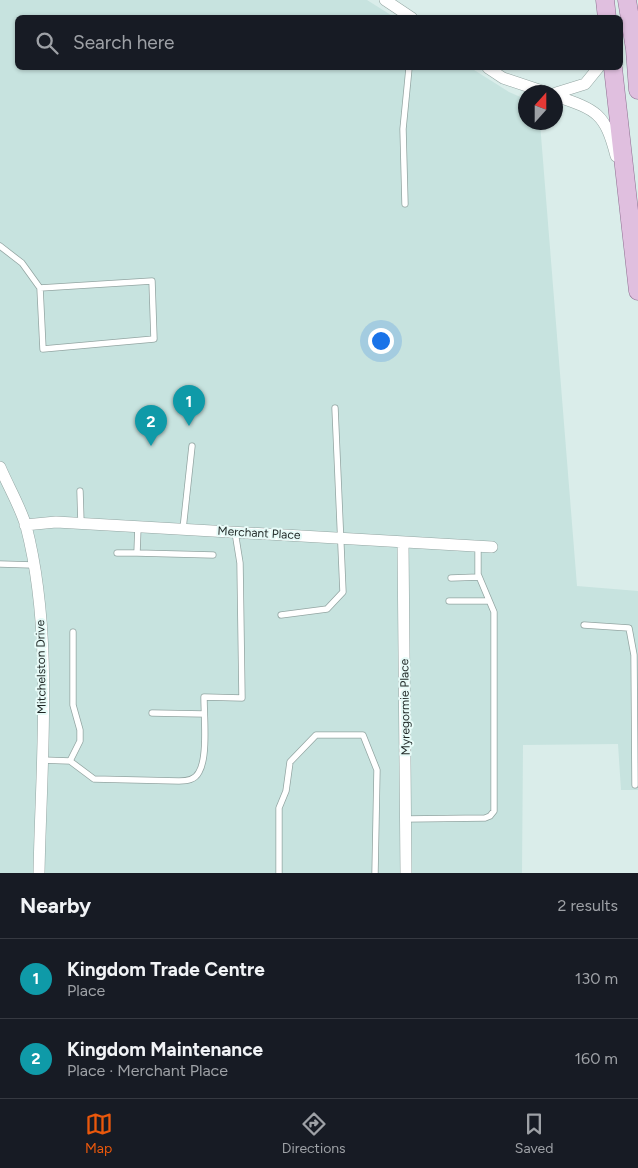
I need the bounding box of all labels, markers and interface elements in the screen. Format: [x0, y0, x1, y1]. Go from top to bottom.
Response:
search box [15, 15, 623, 70]
icon: search [33, 29, 61, 57]
text: Search here [73, 31, 175, 54]
north arrow [518, 85, 563, 130]
your location [368, 328, 394, 354]
pin: 1 [173, 385, 205, 426]
pin: 2 [135, 405, 167, 446]
street label: Merchant Place [217, 524, 301, 542]
street label: Mitchelston Drive [33, 619, 49, 714]
street label: Myregormie Place [397, 658, 413, 755]
text: Nearby [20, 893, 91, 918]
text: 2 results [558, 896, 618, 915]
text: Kingdom Trade Centre [67, 958, 265, 981]
text: 1 [33, 969, 39, 988]
text: 130 m [575, 969, 618, 988]
text: Place [67, 981, 105, 1000]
text: Kingdom Maintenance [67, 1038, 263, 1061]
text: 2 [31, 1049, 41, 1068]
text: 160 m [575, 1049, 618, 1068]
text: Place · Merchant Place [67, 1061, 228, 1080]
tab: Map [85, 1110, 113, 1157]
tab: Directions [282, 1110, 346, 1157]
tab: Saved [515, 1110, 553, 1157]

